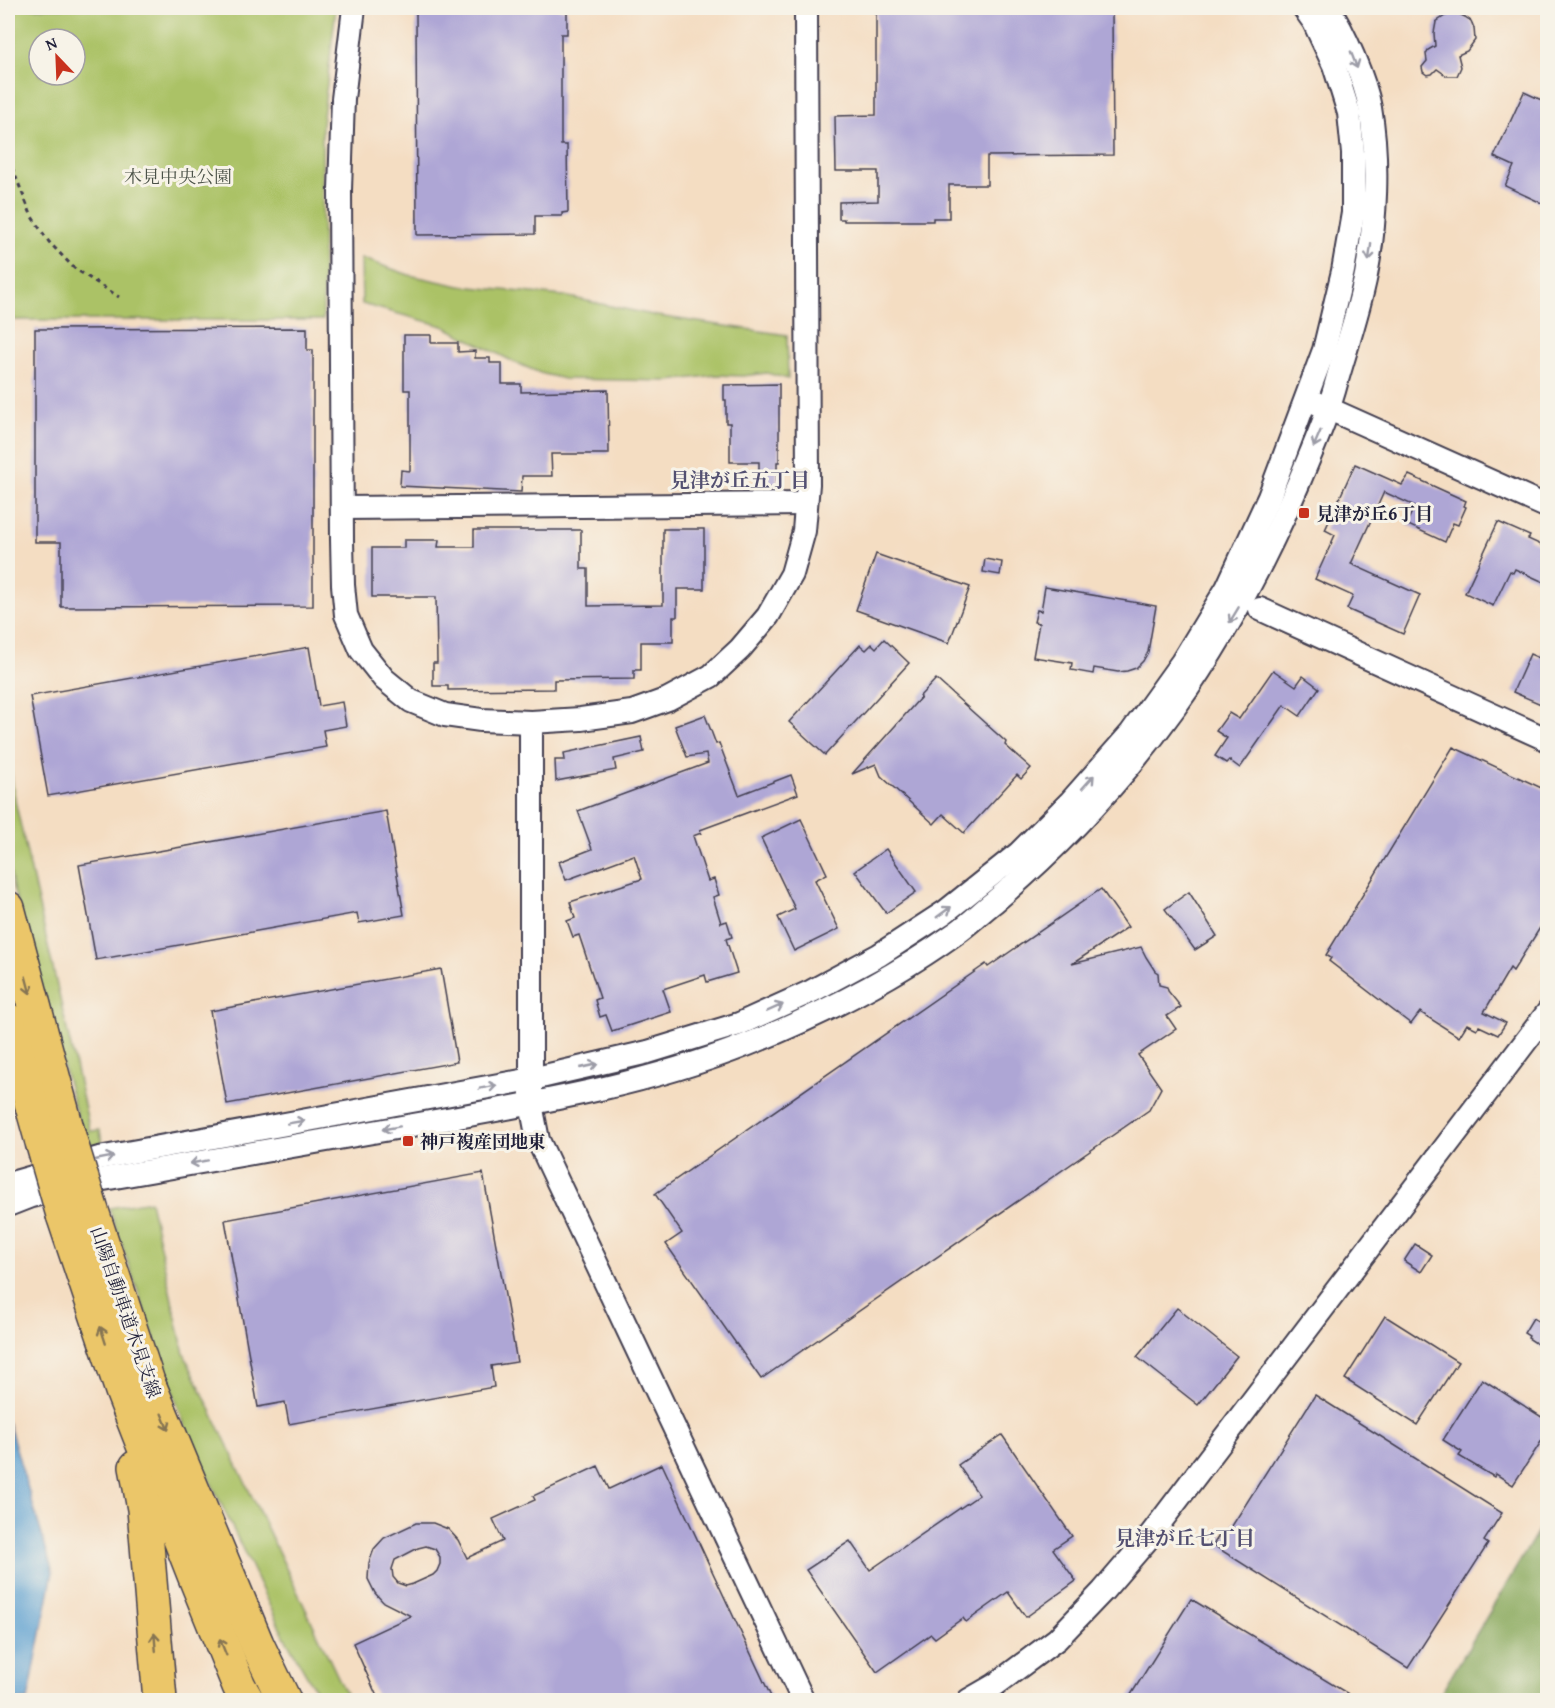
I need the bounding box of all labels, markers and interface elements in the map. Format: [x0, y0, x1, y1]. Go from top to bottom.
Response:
north arrow [27, 27, 87, 87]
text: N [42, 30, 61, 56]
one-way arrow [1349, 50, 1360, 69]
park label: 木見中央公園 [124, 163, 232, 190]
one-way arrow [1364, 241, 1375, 261]
one-way arrow [1311, 429, 1322, 448]
district label: 見津が丘五丁目 [670, 465, 810, 494]
place label: 見津が丘6丁目 [1316, 500, 1433, 527]
marker: 見津が丘6丁目 [1297, 506, 1311, 520]
one-way arrow [1227, 606, 1239, 623]
one-way arrow [1081, 775, 1095, 790]
one-way arrow [935, 906, 951, 918]
one-way arrow [23, 975, 34, 994]
one-way arrow [765, 1002, 783, 1014]
one-way arrow [579, 1060, 598, 1071]
one-way arrow [478, 1082, 497, 1093]
one-way arrow [286, 1117, 306, 1128]
one-way arrow [381, 1123, 401, 1134]
place label: 神戸複産団地東 [420, 1128, 546, 1155]
marker: 神戸複産団地東 [401, 1134, 415, 1148]
one-way arrow [95, 1151, 114, 1163]
one-way arrow [189, 1157, 209, 1168]
street label: 山陽自動車道木見支線 [84, 1223, 168, 1401]
one-way arrow [97, 1326, 108, 1345]
one-way arrow [159, 1413, 171, 1431]
district label: 見津が丘七丁目 [1115, 1523, 1255, 1552]
one-way arrow [149, 1633, 160, 1653]
one-way arrow [217, 1638, 228, 1657]

